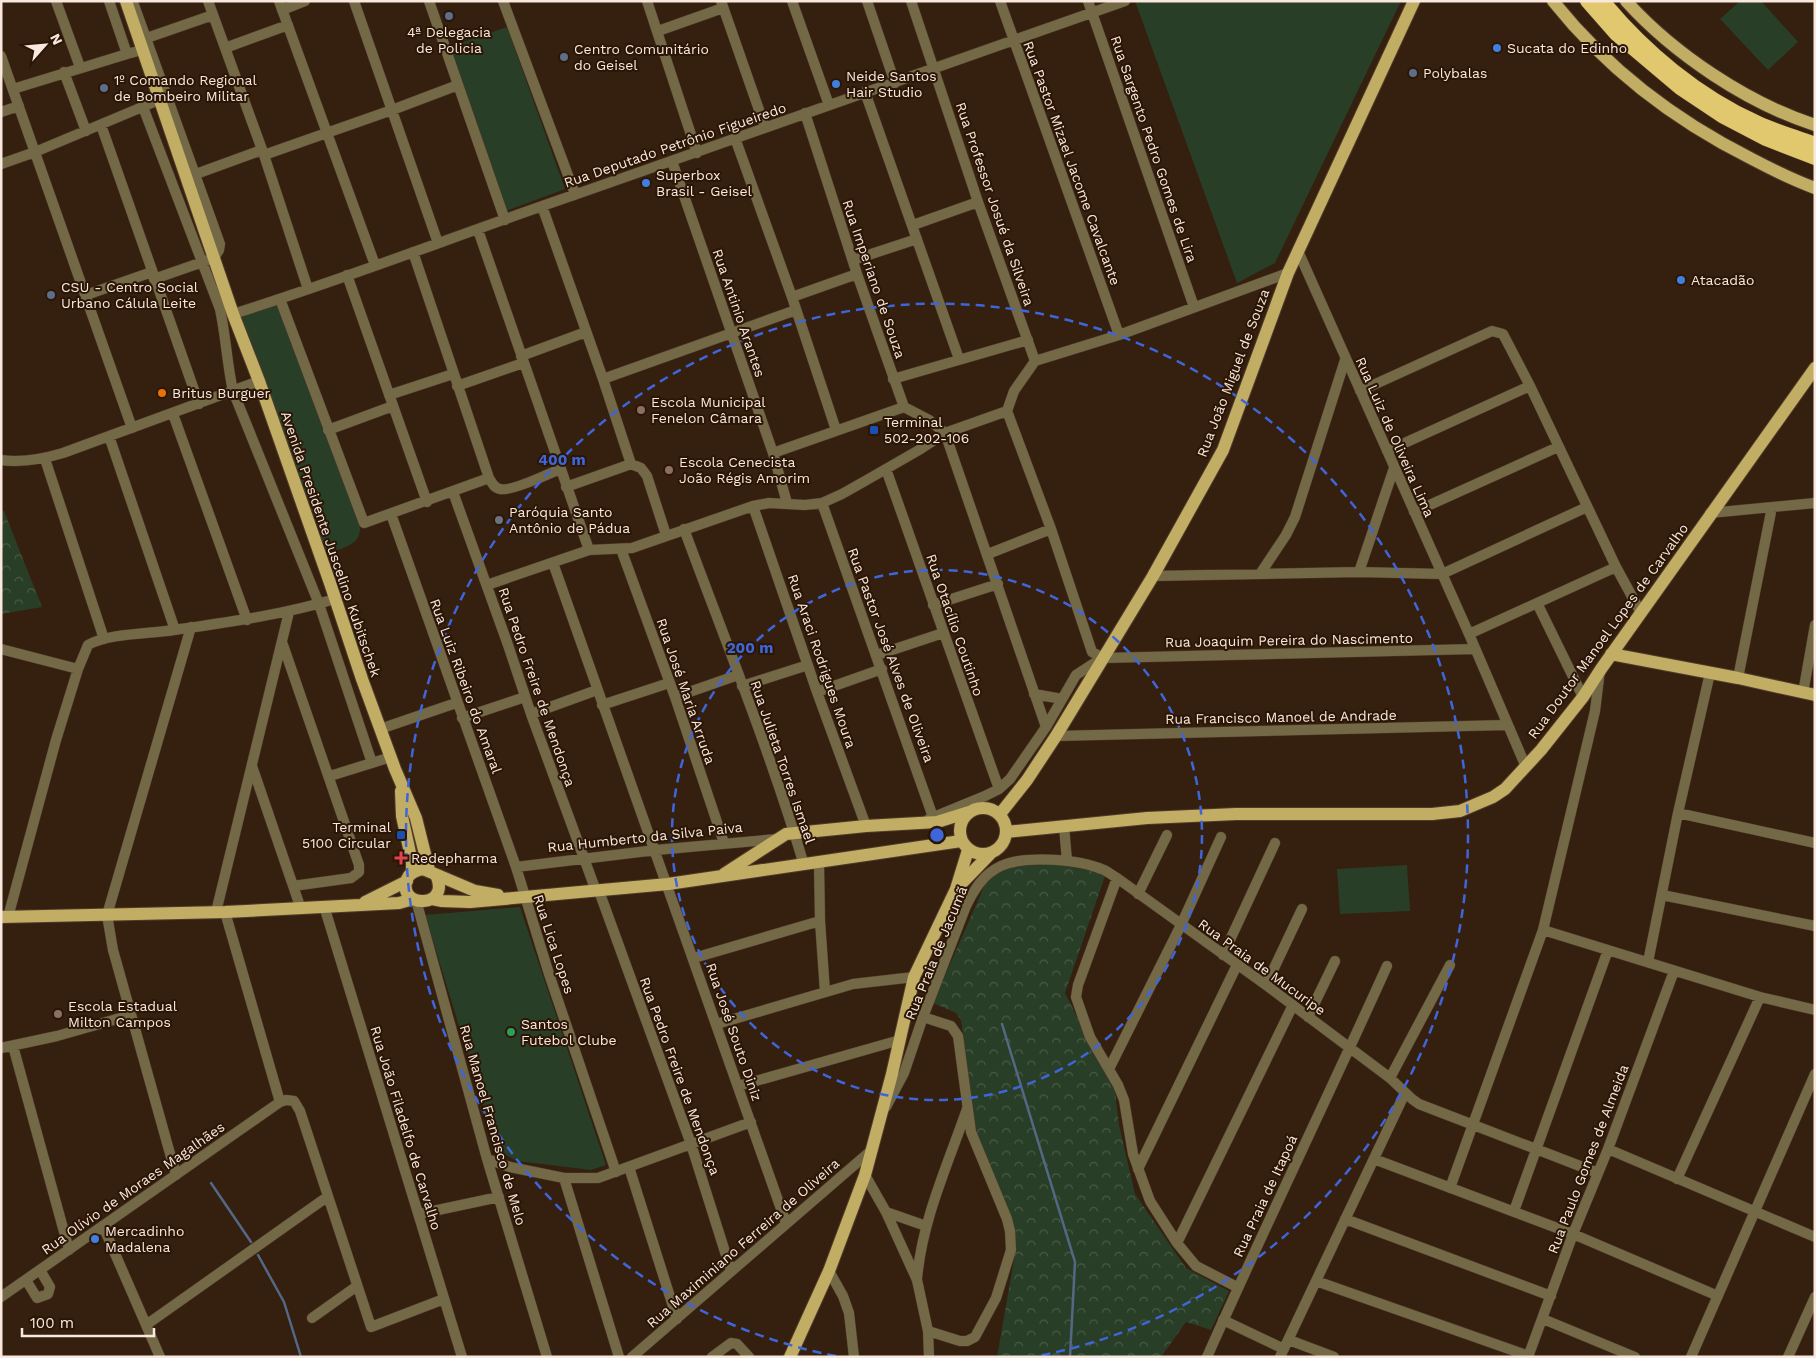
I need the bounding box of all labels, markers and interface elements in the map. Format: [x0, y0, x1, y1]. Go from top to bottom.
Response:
marker: 4ª Delegacia de Policia [443, 10, 455, 22]
north arrow [20, 20, 70, 70]
place label: 4ª Delegacia de Policia [407, 24, 491, 56]
text: N [47, 31, 66, 47]
street label: Rua Sargento Pedro Gomes de Lira [1108, 34, 1200, 264]
street label: Rua Pastor Mizael Jacome Cavalcante [1020, 39, 1124, 287]
place label: Sucata do Edinho [1507, 40, 1627, 56]
place label: Centro Comunitário do Geisel [574, 41, 709, 73]
marker: Sucata do Edinho [1491, 42, 1503, 54]
marker: Centro Comunitário do Geisel [558, 51, 570, 63]
place label: Polybalas [1423, 65, 1487, 81]
marker: Polybalas [1407, 67, 1419, 79]
place label: Neide Santos Hair Studio [846, 68, 937, 100]
place label: 1º Comando Regional de Bombeiro Militar [114, 72, 257, 104]
marker: Neide Santos Hair Studio [830, 78, 842, 90]
marker: 1º Comando Regional de Bombeiro Militar [98, 82, 110, 94]
street label: Rua Deputado Petrônio Figueiredo [562, 99, 788, 191]
street label: Rua Professor Josué da Silveira [953, 100, 1037, 308]
place label: Superbox Brasil - Geisel [656, 167, 753, 199]
marker: Superbox Brasil - Geisel [640, 177, 652, 189]
street label: Rua Imperiano de Souza [839, 198, 909, 360]
street label: Rua Antinio Arantes [710, 247, 768, 379]
place label: Atacadão [1691, 272, 1754, 288]
marker: Atacadão [1675, 274, 1687, 286]
place label: CSU - Centro Social Urbano Cálula Leite [61, 279, 199, 311]
street label: Rua João Miguel de Souza [1194, 287, 1272, 459]
marker: CSU - Centro Social Urbano Cálula Leite [45, 289, 57, 301]
street label: Rua Luiz de Oliveira Lima [1352, 355, 1438, 520]
place label: Britus Burguer [172, 385, 271, 401]
marker: Britus Burguer [156, 387, 168, 399]
place label: Escola Municipal Fenelon Câmara [651, 394, 766, 426]
marker: Escola Municipal Fenelon Câmara [635, 404, 647, 416]
street label: Avenida Presidente Juscelino Kubitschek [278, 409, 384, 679]
place label: Terminal 502-202-106 [884, 414, 969, 446]
marker: Terminal 502-202-106 [868, 424, 880, 436]
text: 400 m [538, 451, 586, 469]
place label: Escola Cenecista João Régis Amorim [679, 454, 810, 486]
marker: Escola Cenecista João Régis Amorim [663, 464, 675, 476]
place label: Paróquia Santo Antônio de Pádua [509, 504, 630, 536]
marker: Paróquia Santo Antônio de Pádua [493, 514, 505, 526]
street label: Rua Doutor Manoel Lopes de Carvalho [1525, 520, 1691, 742]
street label: Rua Pastor José Alves de Oliveira [845, 545, 937, 765]
street label: Rua Otacílio Coutinho [923, 552, 987, 698]
street label: Rua Araci Rodrigues Moura [785, 572, 859, 750]
street label: Rua Pedro Freire de Mendonça [495, 585, 579, 789]
street label: Rua Luiz Ribeiro do Amaral [427, 596, 505, 776]
street label: Rua José Maria Arruda [653, 616, 719, 766]
street label: Rua Joaquim Pereira do Nascimento [1165, 630, 1413, 650]
text: 200 m [727, 639, 773, 657]
street label: Rua Julieta Torres Ismael [747, 678, 819, 846]
street label: Rua Francisco Manoel de Andrade [1165, 707, 1397, 727]
place label: Terminal 5100 Circular [302, 819, 392, 851]
street label: Rua Humberto da Silva Paiva [547, 819, 743, 855]
centre of rings [928, 826, 946, 844]
marker: Terminal 5100 Circular [395, 829, 407, 841]
place label: Redepharma [411, 850, 497, 866]
marker: Redepharma [395, 852, 407, 864]
street label: Rua Praia de Jacumã [902, 884, 970, 1022]
street label: Rua Lica Lopes [530, 892, 578, 996]
street label: Rua Praia de Mucuripe [1195, 916, 1329, 1018]
street label: Rua José Souto Diniz [703, 961, 765, 1103]
street label: Rua Pedro Freire de Mendonça [637, 975, 723, 1177]
place label: Escola Estadual Milton Campos [68, 998, 178, 1030]
marker: Escola Estadual Milton Campos [52, 1008, 64, 1020]
place label: Santos Futebol Clube [521, 1016, 617, 1048]
street label: Rua Manoel Francisco de Melo [457, 1023, 529, 1227]
street label: Rua João Filadelfo de Carvalho [367, 1024, 445, 1232]
marker: Santos Futebol Clube [505, 1026, 517, 1038]
street label: Rua Paulo Gomes de Almeida [1544, 1062, 1632, 1256]
street label: Rua Olívio de Moraes Magalhães [38, 1118, 228, 1258]
street label: Rua Praia de Itapoá [1230, 1132, 1300, 1260]
street label: Rua Maximiniano Ferreira de Oliveira [644, 1155, 843, 1331]
place label: Mercadinho Madalena [105, 1223, 184, 1255]
marker: Mercadinho Madalena [89, 1233, 101, 1245]
scale bar [22, 1306, 155, 1338]
text: 100 m [30, 1314, 74, 1332]

